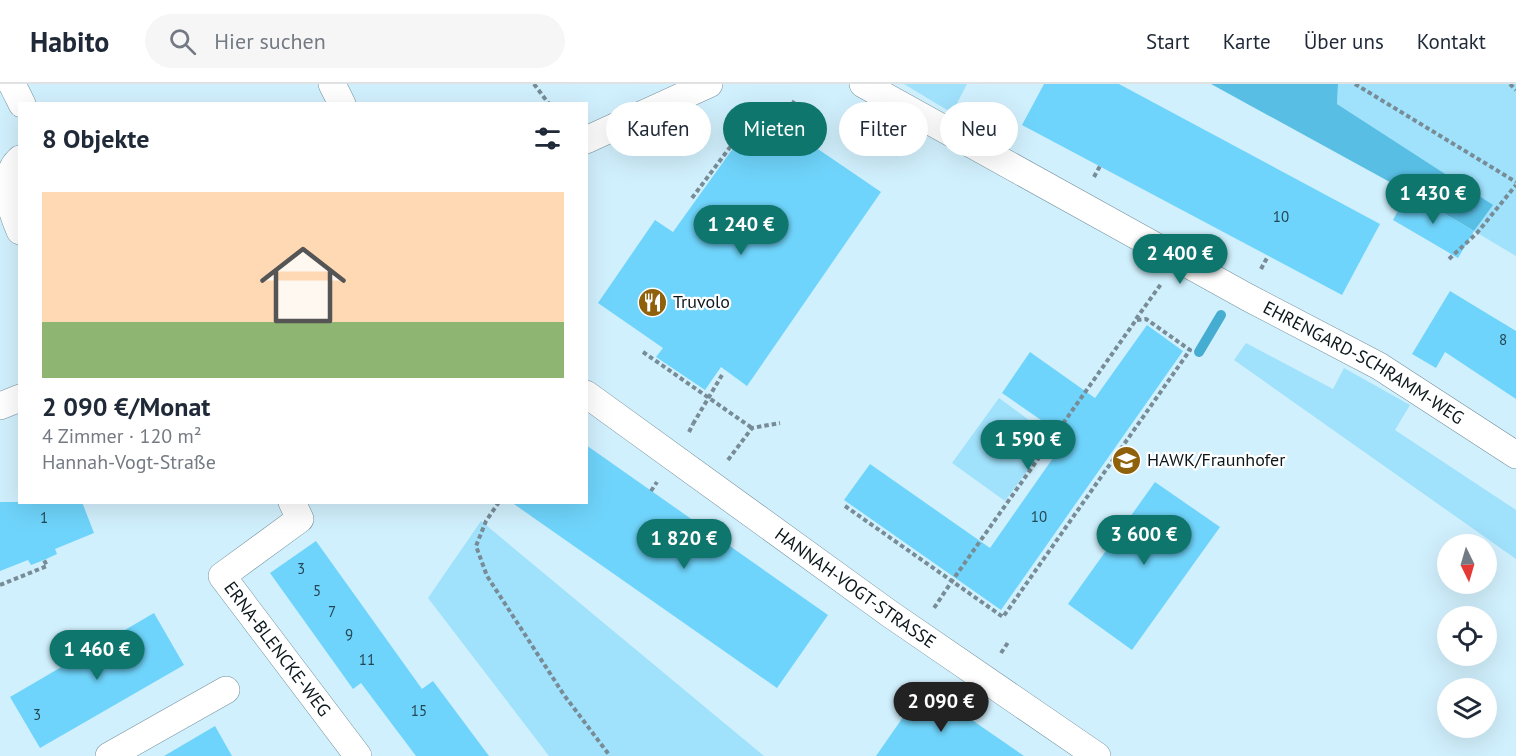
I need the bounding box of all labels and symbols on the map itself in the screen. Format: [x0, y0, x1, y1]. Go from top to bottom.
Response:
pin: 1 430 € [1378, 174, 1488, 225]
pin: 1 240 € [686, 205, 796, 256]
house number: 10 [1273, 207, 1289, 226]
pin: 2 400 € [1125, 234, 1235, 285]
restaurant icon: Truvolo [636, 286, 668, 318]
place label: Truvolo [673, 290, 730, 313]
street label: EHRENGARD-SCHRAMM-WEG [1259, 296, 1469, 429]
house number: 8 [1499, 330, 1507, 349]
pin: 1 590 € [973, 420, 1083, 471]
school or university icon: HAWK/Fraunhofer [1110, 444, 1142, 476]
place label: HAWK/Fraunhofer [1147, 448, 1285, 471]
house number: 10 [1031, 507, 1047, 526]
house number: 1 [40, 508, 48, 527]
pin: 3 600 € [1089, 515, 1199, 566]
pin: 1 820 € [629, 519, 739, 570]
street label: HANNAH-VOGT-STRASSE [770, 522, 941, 653]
north arrow [1437, 534, 1497, 594]
house number: 3 [297, 559, 305, 578]
street label: ERNA-BLENCKE-WEG [219, 577, 336, 721]
house number: 5 [313, 581, 321, 600]
house number: 7 [328, 602, 336, 621]
house number: 9 [345, 625, 353, 644]
pin: 1 460 € [42, 630, 152, 681]
house number: 11 [359, 650, 375, 669]
pin: 2 090 € [886, 682, 996, 733]
house number: 15 [411, 701, 427, 720]
house number: 3 [33, 705, 41, 724]

